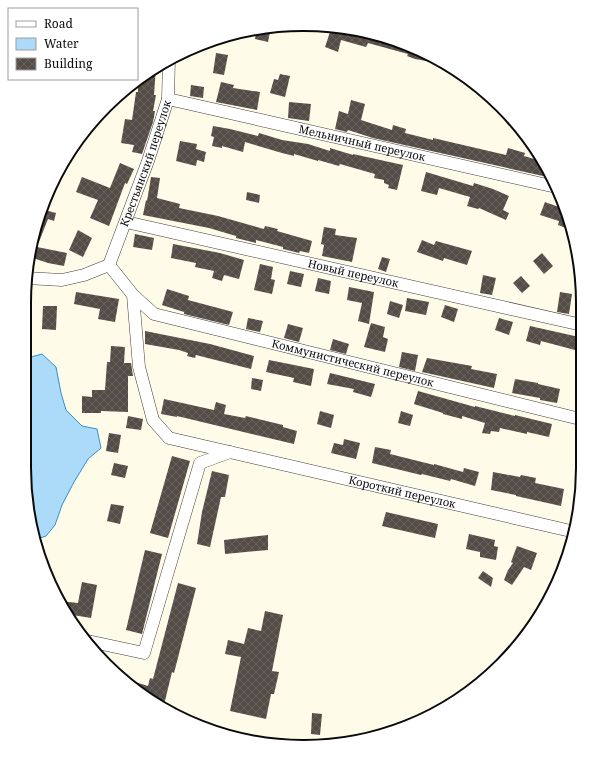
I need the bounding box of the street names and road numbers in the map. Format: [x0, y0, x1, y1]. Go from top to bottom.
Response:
street label: Крестьянский переулок [116, 98, 174, 229]
street label: Мельничный переулок [297, 121, 427, 164]
street label: Новый переулок [307, 255, 401, 290]
street label: Коммунистический переулок [270, 335, 436, 390]
street label: Короткий переулок [347, 472, 458, 511]

